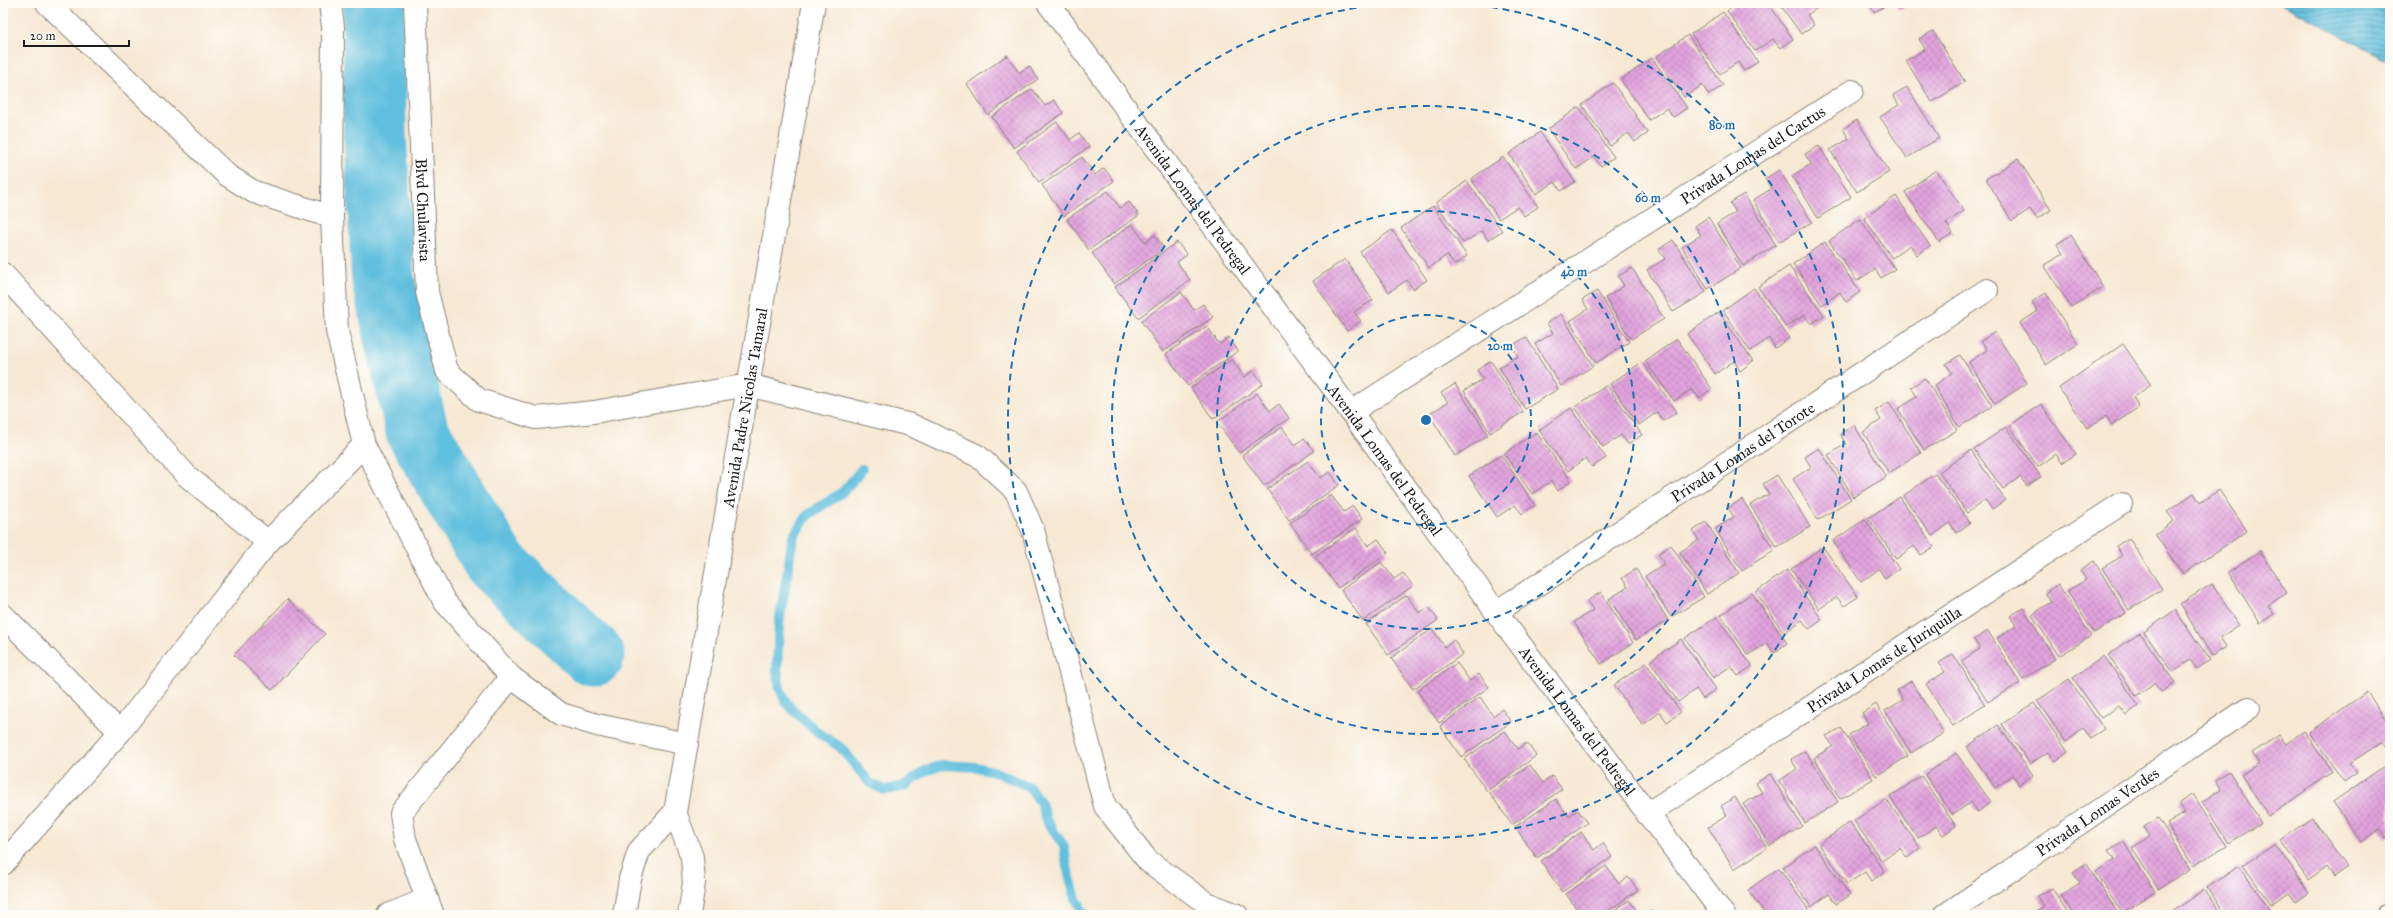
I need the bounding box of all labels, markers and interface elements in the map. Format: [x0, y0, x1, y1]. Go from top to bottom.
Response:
scale bar [24, 22, 129, 48]
text: 20 m [30, 29, 56, 43]
street label: Privada Lomas del Cactus [1677, 102, 1829, 209]
text: 80 m [1709, 118, 1736, 132]
street label: Avenida Lomas del Pedregal [1130, 120, 1255, 279]
street label: Blvd Chulavista [411, 158, 435, 262]
text: 60 m [1635, 191, 1662, 205]
text: 40 m [1561, 265, 1588, 280]
street label: Avenida Padre Nicolas Tamaral [718, 306, 772, 510]
text: 20 m [1487, 339, 1514, 353]
street label: Avenida Lomas del Pedregal [1323, 380, 1447, 540]
street label: Privada Lomas del Torote [1667, 398, 1819, 506]
centre of rings [1419, 413, 1433, 427]
street label: Privada Lomas de Juriquilla [1803, 602, 1965, 717]
street label: Avenida Lomas del Pedregal [1514, 642, 1640, 800]
street label: Privada Lomas Verdes [2032, 763, 2163, 860]

